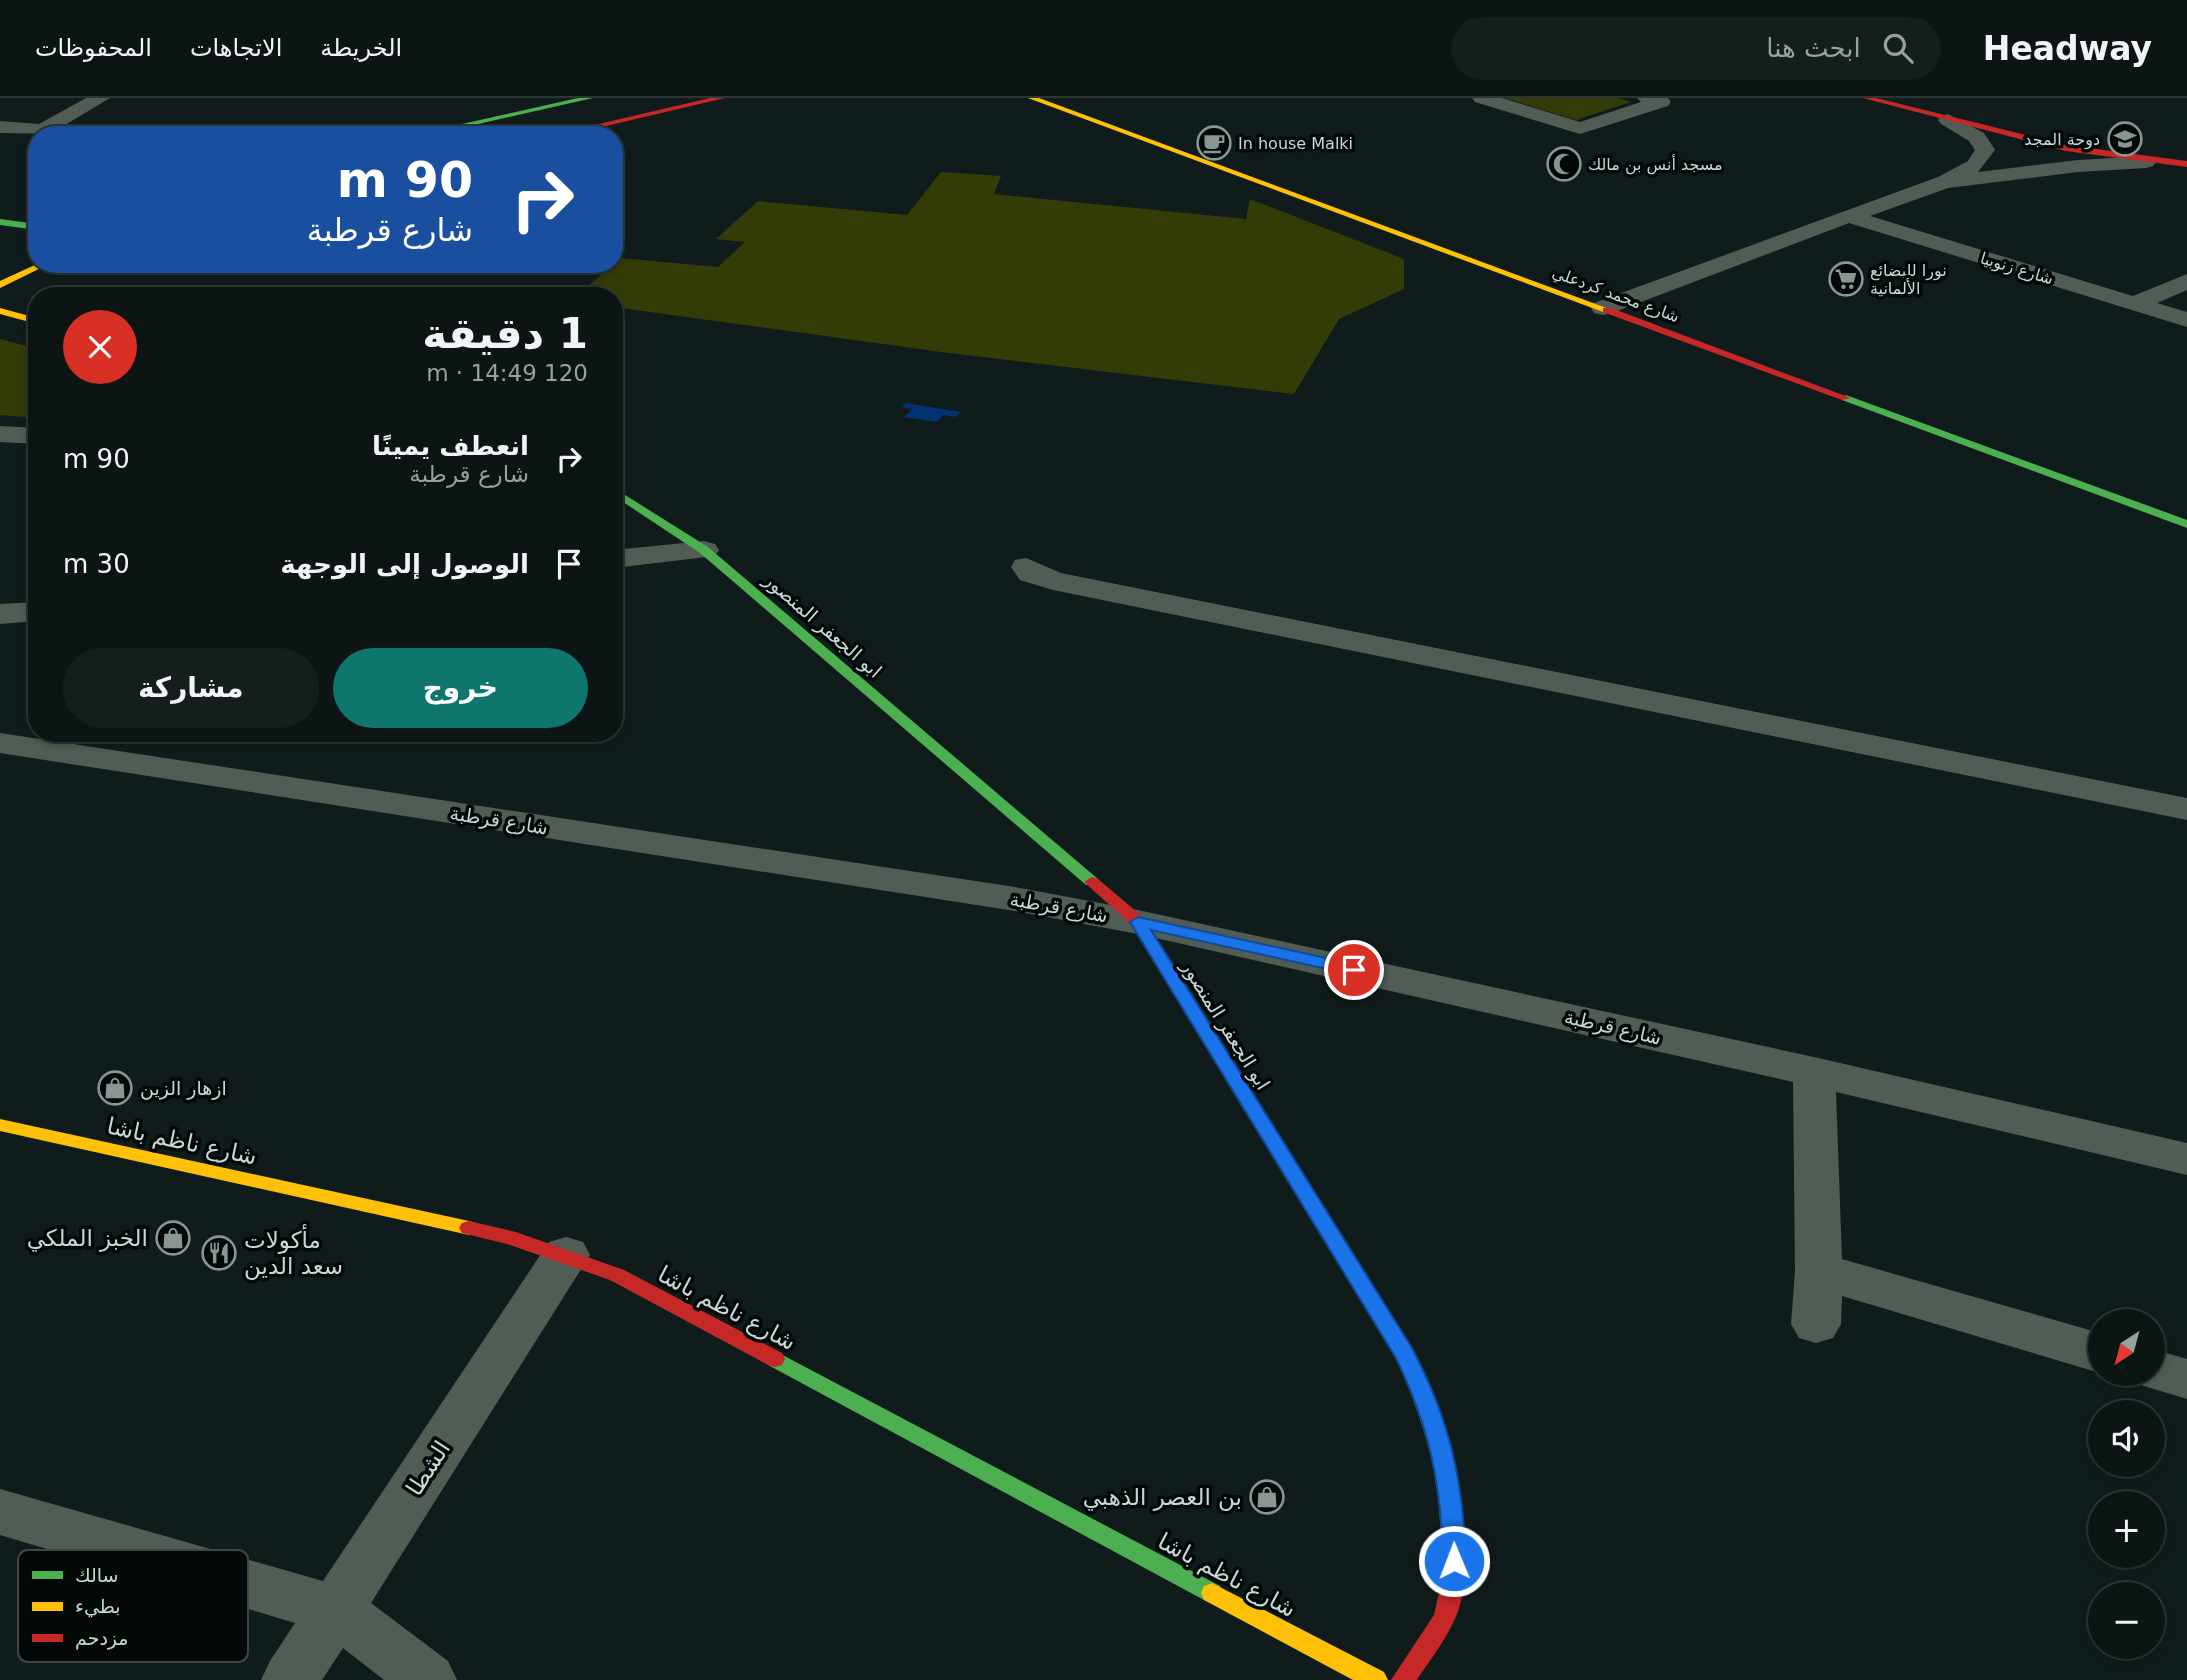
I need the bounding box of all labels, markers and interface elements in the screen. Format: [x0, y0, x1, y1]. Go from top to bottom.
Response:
search box [1451, 17, 1941, 80]
icon: search [1879, 29, 1917, 67]
text: Headway [1983, 29, 2152, 68]
text: ابحث هنا [1766, 33, 1861, 63]
text: المحفوظات [35, 34, 152, 62]
text: الاتجاهات [190, 34, 282, 62]
text: الخريطة [320, 34, 402, 62]
school or university icon: دوحة المجد [2106, 120, 2144, 158]
cafe icon: In house Malki [1195, 124, 1233, 162]
place label: دوحة المجد [2024, 130, 2100, 150]
place label: In house Malki [1238, 134, 1353, 153]
mosque icon: مسجد أنس بن مالك [1545, 145, 1583, 183]
text: 90 m [337, 152, 473, 209]
icon: right [497, 154, 588, 245]
place label: مسجد أنس بن مالك [1588, 154, 1723, 175]
text: شارع قرطبة [306, 211, 473, 249]
street label: شارع زنوبيا [1978, 248, 2056, 290]
supermarket icon: نورا للبضائع الألمانية [1827, 260, 1865, 298]
place label: نورا للبضائع الألمانية [1870, 261, 1947, 298]
street label: شارع محمد كردعلي [1549, 263, 1682, 327]
text: 1 دقيقة [422, 309, 588, 358]
button: close [63, 310, 137, 384]
text: 120 m · 14:49 [426, 360, 588, 386]
text: انعطف يمينًا [372, 431, 529, 461]
icon: right [550, 440, 588, 478]
text: 90 m [63, 444, 130, 474]
text: شارع قرطبة [409, 461, 529, 487]
icon: arrive [550, 545, 588, 583]
text: 30 m [63, 549, 130, 579]
text: الوصول إلى الوجهة [280, 549, 529, 579]
street label: ابو الجعفر المنصور [758, 567, 886, 683]
button: مشاركة [63, 648, 319, 728]
button: خروج [333, 648, 588, 728]
street label: شارع قرطبة [448, 801, 550, 840]
street label: شارع قرطبة [1008, 888, 1110, 927]
pin [1324, 940, 1384, 1000]
icon: arrive [1335, 951, 1373, 989]
street label: ابو الجعفر المنصور [1176, 955, 1275, 1094]
street label: شارع قرطبة [1562, 1005, 1664, 1050]
shop icon: ازهار الزين [96, 1069, 134, 1107]
place label: ازهار الزين [140, 1077, 227, 1100]
street label: شارع ناظم باشا [105, 1112, 259, 1171]
shop icon: الخبز الملكي [154, 1219, 192, 1257]
place label: مأكولات سعد الدين [244, 1224, 343, 1280]
place label: الخبز الملكي [27, 1225, 148, 1252]
restaurant icon: مأكولات سعد الدين [200, 1234, 238, 1272]
street label: شارع ناظم باشا [653, 1261, 800, 1356]
north arrow [2088, 1309, 2165, 1386]
map controls [2088, 1309, 2165, 1659]
button: sound [2088, 1400, 2165, 1477]
street label: الشطا [401, 1436, 455, 1500]
shop icon: بن العصر الذهبي [1248, 1478, 1286, 1516]
place label: بن العصر الذهبي [1083, 1484, 1242, 1511]
button: + [2088, 1491, 2165, 1568]
position arrow [1417, 1524, 1491, 1598]
street label: شارع ناظم باشا [1153, 1528, 1300, 1623]
legend [18, 1550, 248, 1662]
text: سالك [75, 1564, 119, 1586]
button: − [2088, 1582, 2165, 1659]
text: بطيء [75, 1595, 121, 1618]
text: مزدحم [75, 1627, 129, 1650]

